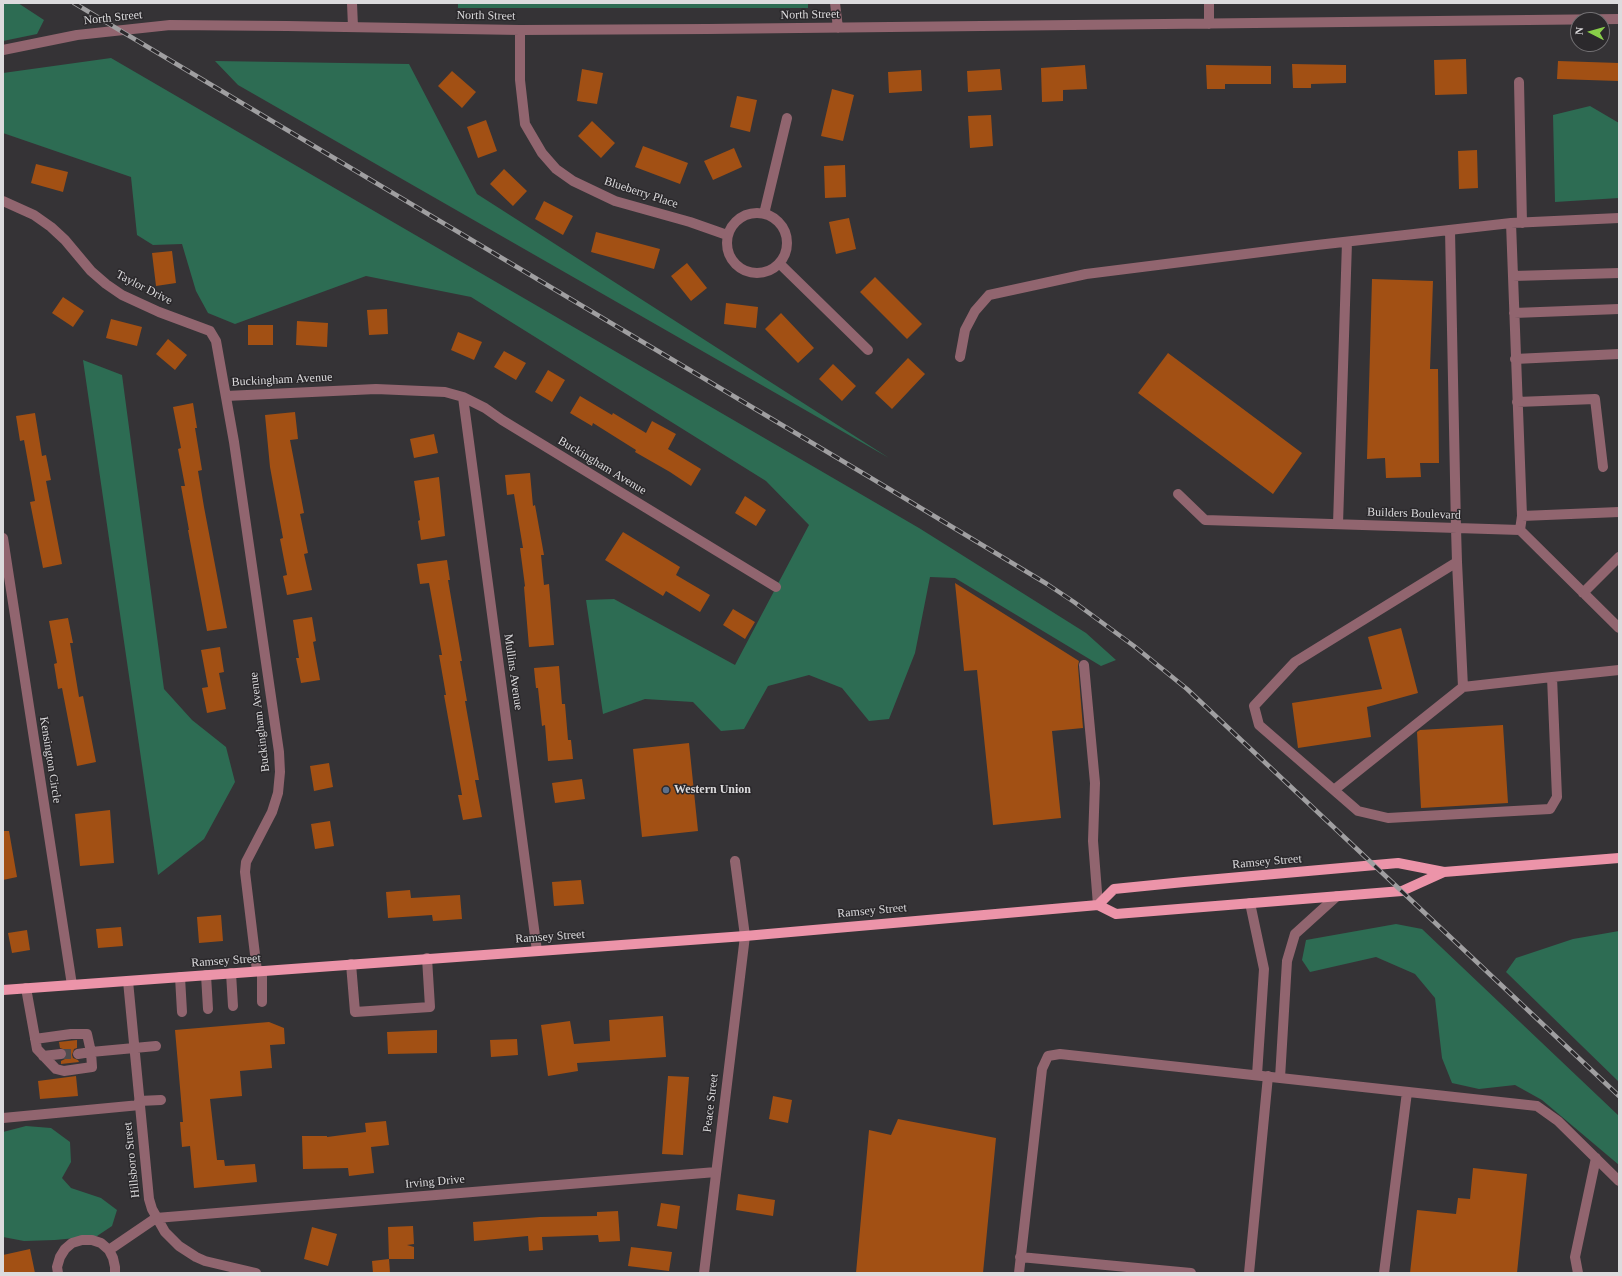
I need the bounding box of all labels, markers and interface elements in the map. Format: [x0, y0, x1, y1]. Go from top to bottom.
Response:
street label: North Street [780, 7, 840, 23]
street label: North Street [83, 8, 143, 28]
street label: North Street [456, 8, 516, 24]
north arrow [1570, 12, 1610, 52]
text: N [1573, 26, 1585, 35]
street label: Blueberry Place [602, 174, 680, 212]
street label: Taylor Drive [113, 268, 175, 308]
street label: Buckingham Avenue [231, 370, 333, 390]
street label: Buckingham Avenue [555, 434, 649, 498]
street label: Builders Boulevard [1367, 505, 1461, 523]
street label: Mullins Avenue [501, 633, 525, 711]
street label: Buckingham Avenue [247, 671, 273, 773]
street label: Kensington Circle [36, 716, 64, 804]
place label: Western Union [674, 783, 751, 797]
marker: Western Union [661, 785, 671, 795]
street label: Ramsey Street [1232, 852, 1302, 872]
street label: Ramsey Street [837, 901, 907, 921]
street label: Ramsey Street [515, 927, 585, 947]
street label: Ramsey Street [191, 951, 261, 971]
street label: Peace Street [700, 1073, 722, 1133]
street label: Hillsboro Street [121, 1121, 143, 1199]
street label: Irving Drive [405, 1172, 465, 1192]

